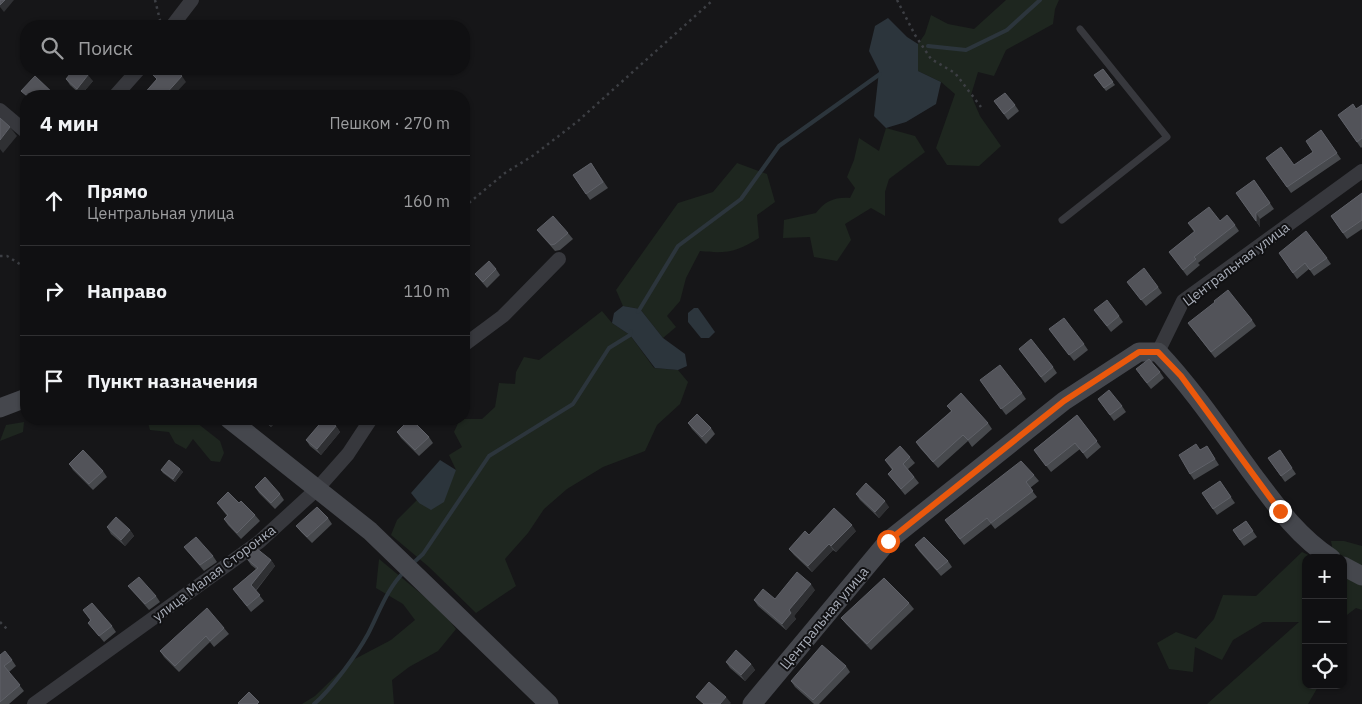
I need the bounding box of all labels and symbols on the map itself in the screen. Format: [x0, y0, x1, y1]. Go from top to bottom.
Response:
street label: Центральная улица [1179, 218, 1293, 310]
route end [1269, 500, 1292, 523]
street label: улица Малая Сторонка [149, 521, 280, 625]
route start [877, 530, 900, 553]
street label: Центральная улица [776, 562, 873, 673]

